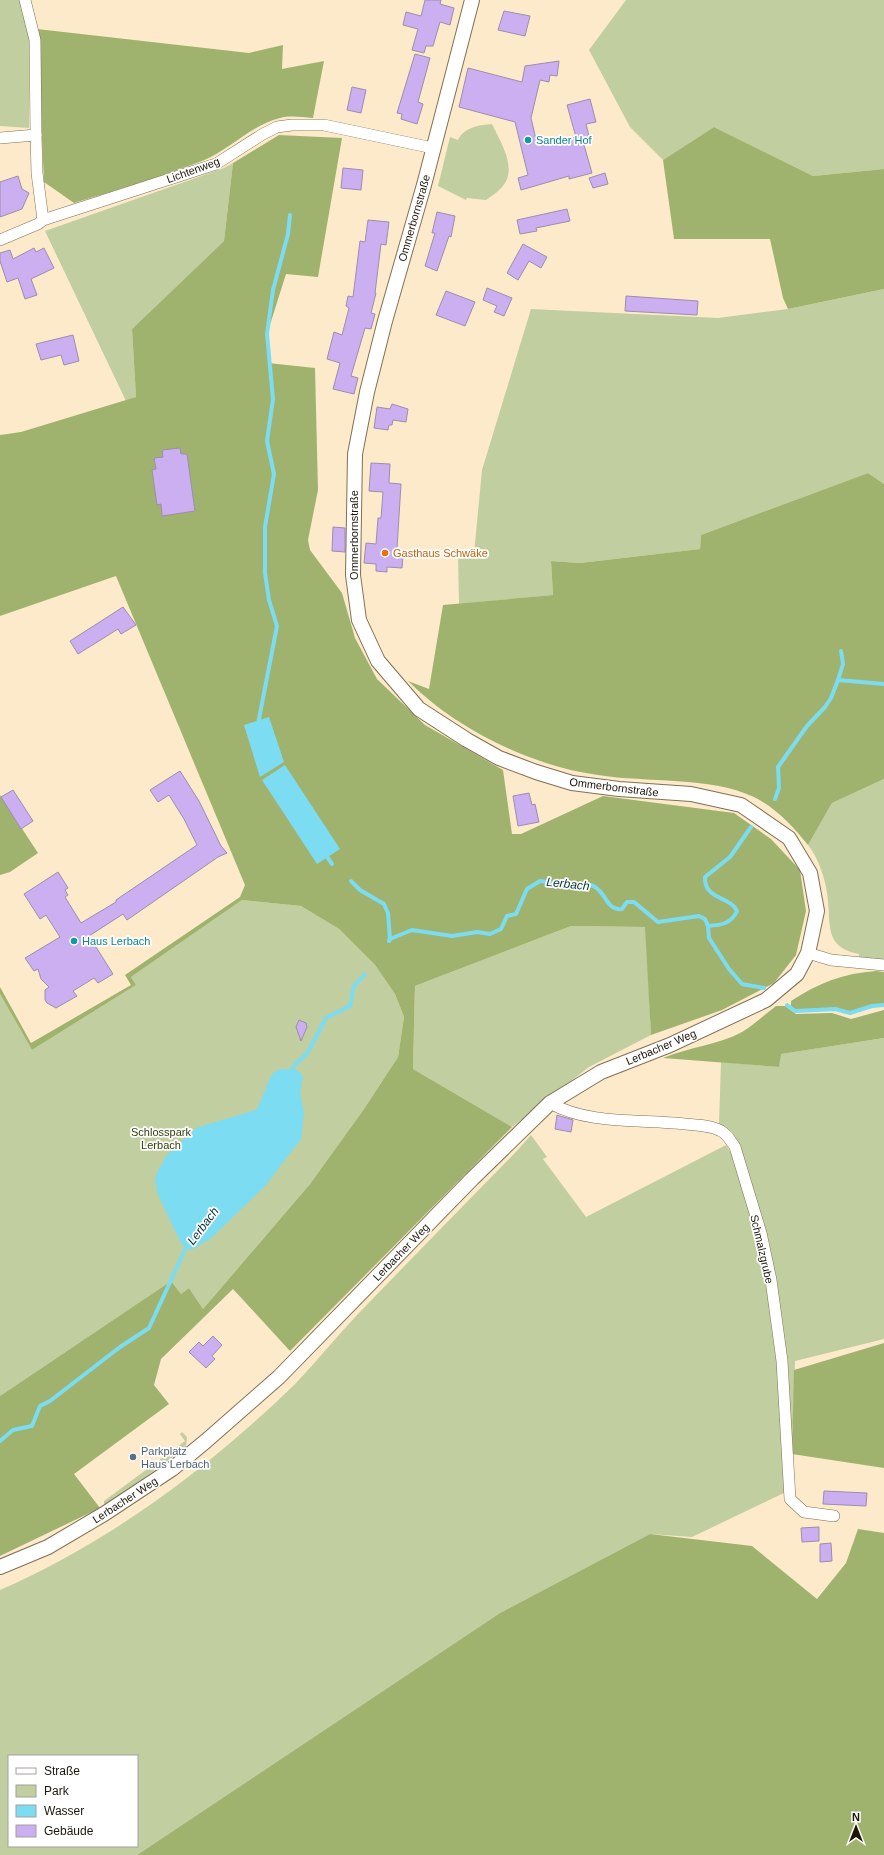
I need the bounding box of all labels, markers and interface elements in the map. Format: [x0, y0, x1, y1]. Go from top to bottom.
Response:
place label: Sander Hof [536, 134, 593, 146]
marker: Sander Hof [523, 135, 533, 145]
street label: Lichtenweg [165, 155, 221, 185]
street label: Ommerbornstraße [396, 173, 432, 263]
street label: Ommerbornstraße [348, 490, 360, 580]
place label: Gasthaus Schwäke [393, 547, 488, 559]
marker: Gasthaus Schwäke [380, 548, 390, 558]
street label: Ommerbornstraße [569, 776, 659, 798]
water label: Lerbach [546, 875, 591, 893]
place label: Haus Lerbach [82, 935, 151, 947]
marker: Haus Lerbach [69, 936, 79, 946]
street label: Lerbacher Weg [624, 1027, 698, 1067]
park label: Schlosspark Lerbach [131, 1126, 191, 1151]
water label: Lerbach [184, 1204, 222, 1248]
street label: Schmalzgrube [748, 1213, 776, 1285]
street label: Lerbacher Weg [371, 1221, 431, 1283]
place label: Parkplatz Haus Lerbach [141, 1445, 210, 1470]
marker: Parkplatz Haus Lerbach [128, 1452, 138, 1462]
street label: Lerbacher Weg [90, 1475, 160, 1525]
legend [8, 1755, 138, 1847]
text: Straße [44, 1764, 80, 1778]
text: Park [44, 1784, 70, 1798]
text: Wasser [44, 1804, 84, 1818]
north arrow [836, 1807, 876, 1847]
text: N [852, 1811, 860, 1823]
text: Gebäude [44, 1824, 94, 1838]

